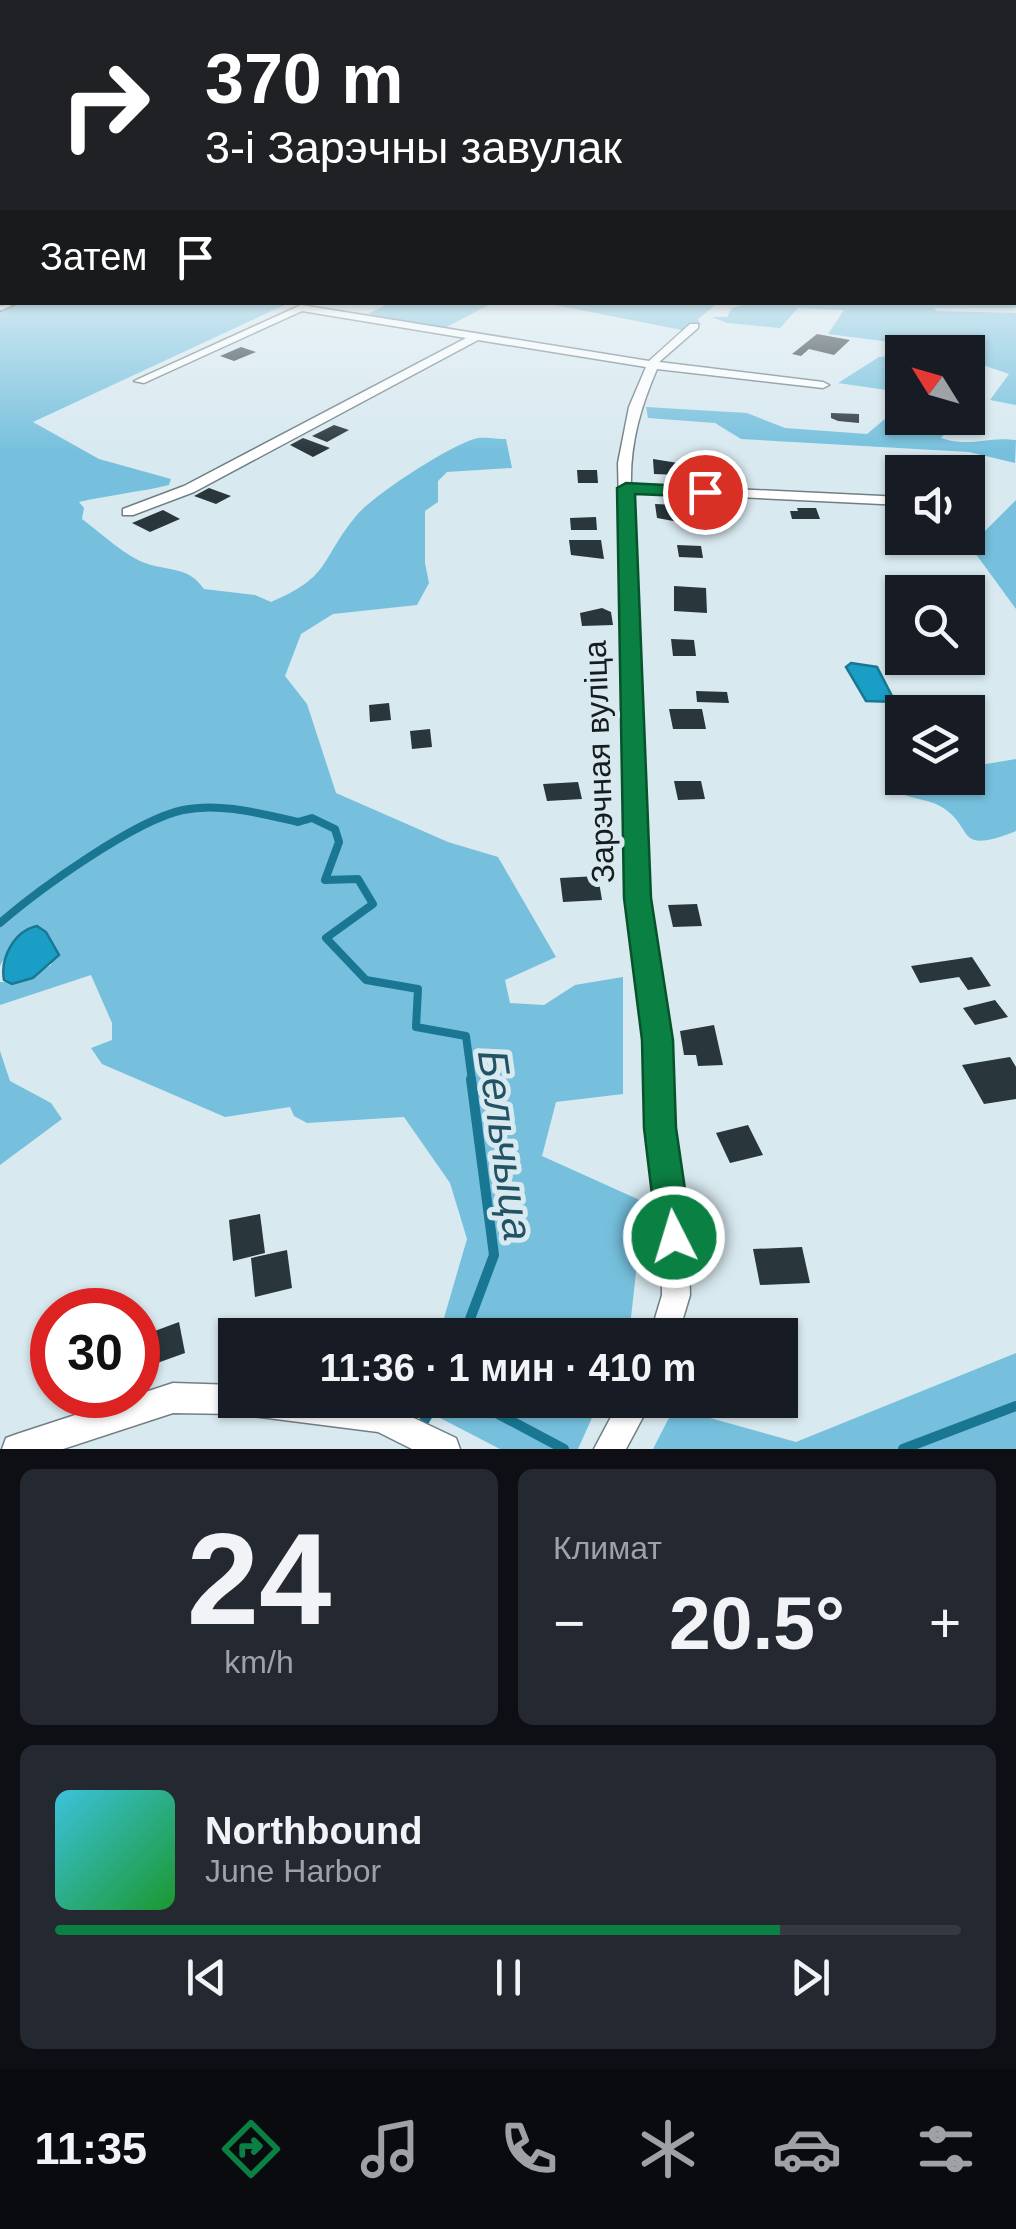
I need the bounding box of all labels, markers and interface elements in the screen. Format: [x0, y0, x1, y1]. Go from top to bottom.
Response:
icon: right [40, 40, 170, 170]
text: 370 m [205, 40, 403, 118]
text: 3-і Зарэчны завулак [205, 122, 622, 173]
icon: arrive [168, 230, 223, 285]
text: Затем [40, 236, 148, 278]
north arrow [885, 335, 985, 435]
map controls [885, 335, 985, 795]
pin [663, 450, 748, 535]
button: sound [885, 455, 985, 555]
icon: arrive [678, 465, 733, 520]
button: search [885, 575, 985, 675]
street label: Зарэчная вуліца [577, 640, 621, 884]
button: layers [885, 695, 985, 795]
water label: Бельчыца [469, 1047, 542, 1243]
position arrow [622, 1185, 726, 1289]
speed limit sign: 30 [30, 1288, 160, 1418]
text: 11:36 · 1 мин · 410 m [320, 1347, 696, 1389]
text: 24 [187, 1506, 331, 1652]
text: Климат [553, 1530, 662, 1566]
text: 20.5° [669, 1581, 845, 1665]
text: − [553, 1592, 585, 1654]
text: + [929, 1592, 961, 1654]
text: km/h [224, 1644, 294, 1680]
text: Northbound [205, 1810, 422, 1852]
text: June Harbor [205, 1853, 381, 1889]
icon: previous [179, 1950, 234, 2005]
icon: pause [481, 1950, 536, 2005]
icon: next [783, 1950, 838, 2005]
icon: directions [216, 2114, 286, 2184]
icon: music [355, 2114, 425, 2184]
icon: phone [494, 2114, 564, 2184]
icon: climate [633, 2114, 703, 2184]
icon: car [772, 2114, 842, 2184]
icon: filters [911, 2114, 981, 2184]
text: 11:35 [35, 2123, 147, 2174]

